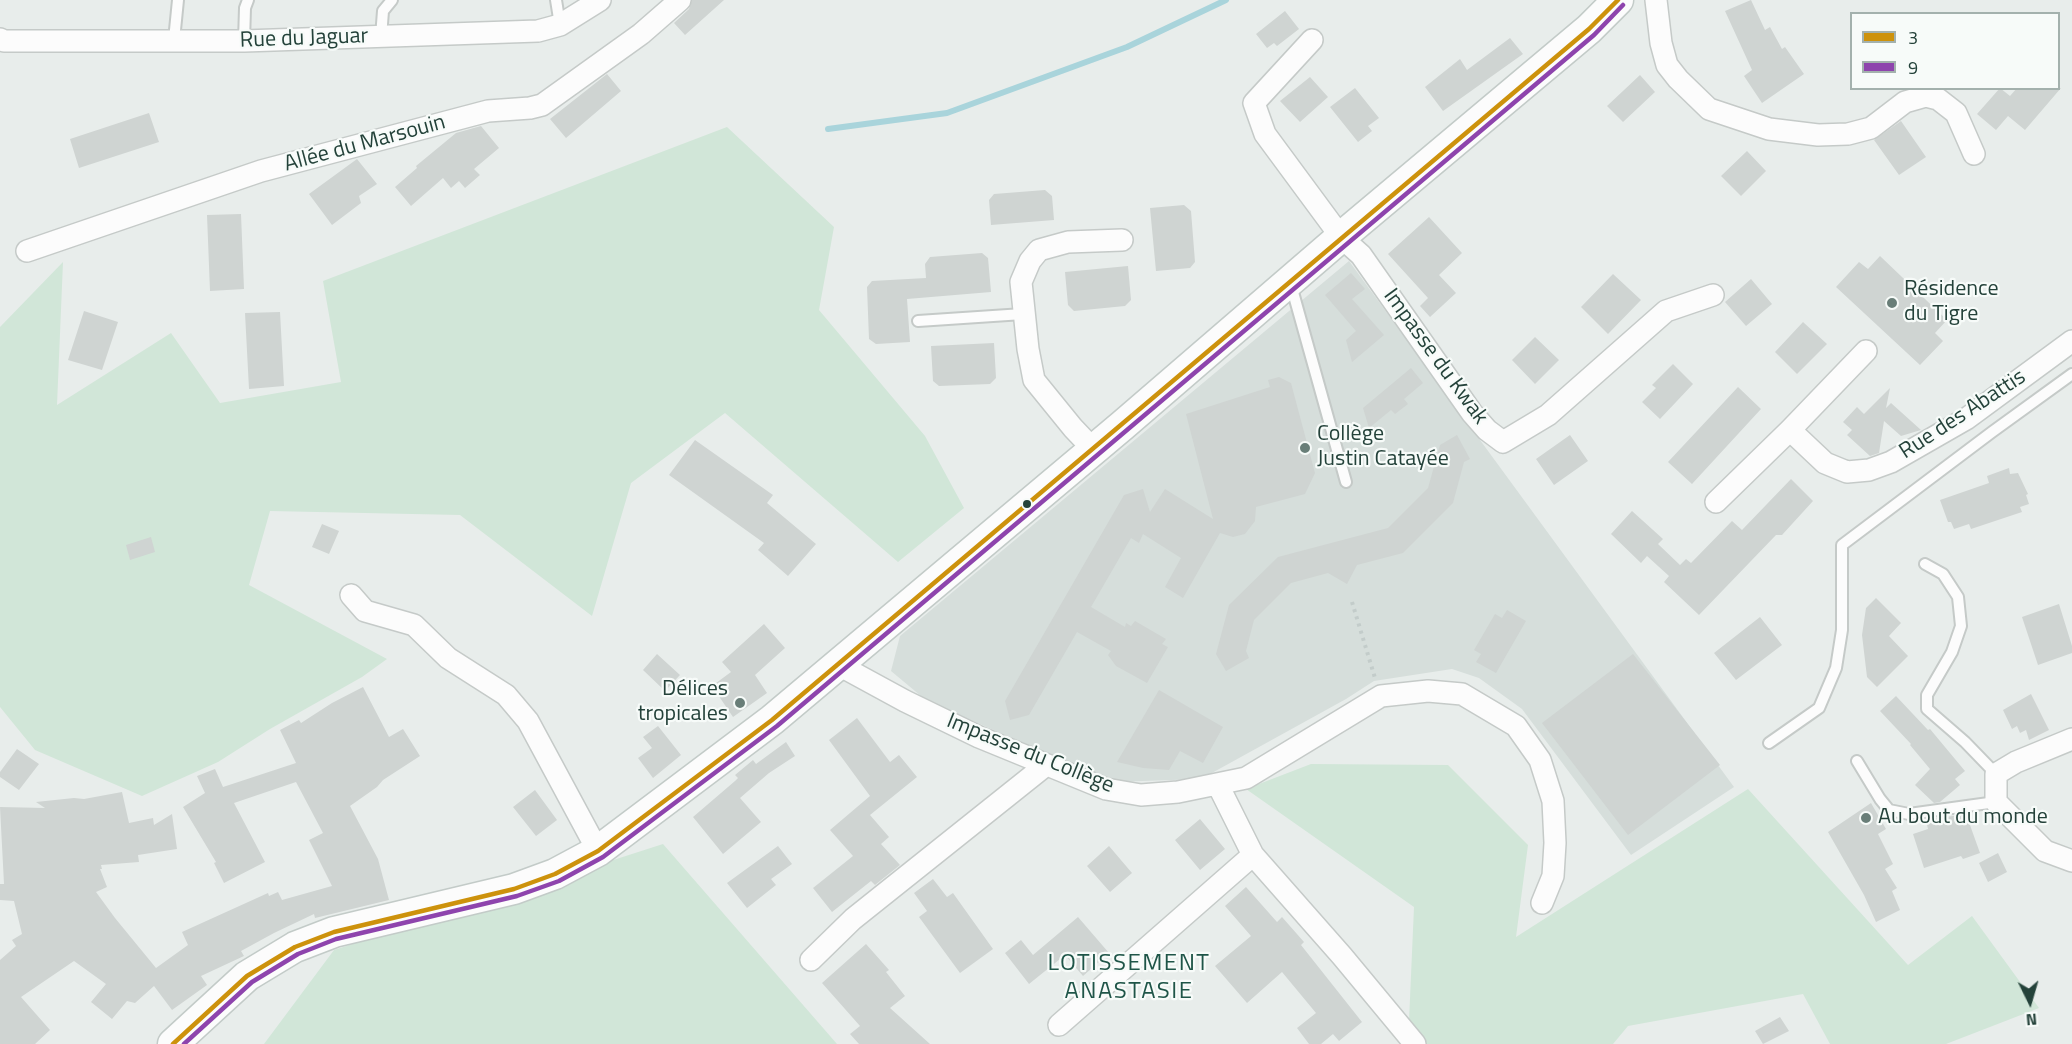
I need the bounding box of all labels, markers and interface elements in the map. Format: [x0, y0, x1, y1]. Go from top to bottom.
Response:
legend [1850, 12, 2060, 90]
street label: Rue du Jaguar [239, 24, 369, 54]
text: 3 [1908, 24, 1918, 51]
text: 9 [1908, 54, 1918, 81]
street label: Allée du Marsouin [282, 110, 448, 178]
place label: Résidence du Tigre [1904, 277, 1999, 328]
street label: Impasse du Kwak [1377, 284, 1493, 430]
marker: Résidence du Tigre [1885, 296, 1899, 310]
street label: Rue des Abattis [1895, 364, 2031, 466]
place label: Collège Justin Catayée [1317, 422, 1449, 474]
marker: Collège Justin Catayée [1298, 441, 1312, 455]
unlabelled marker [1021, 498, 1033, 510]
place label: Délices tropicales [638, 677, 728, 728]
marker: Délices tropicales [733, 696, 747, 710]
street label: Impasse du Collège [943, 708, 1117, 800]
place label: Au bout du monde [1878, 805, 2048, 831]
marker: Au bout du monde [1859, 811, 1873, 825]
district label: LOTISSEMENT ANASTASIE [1048, 950, 1210, 1006]
north arrow [2000, 972, 2060, 1032]
text: N [2025, 1007, 2038, 1032]

